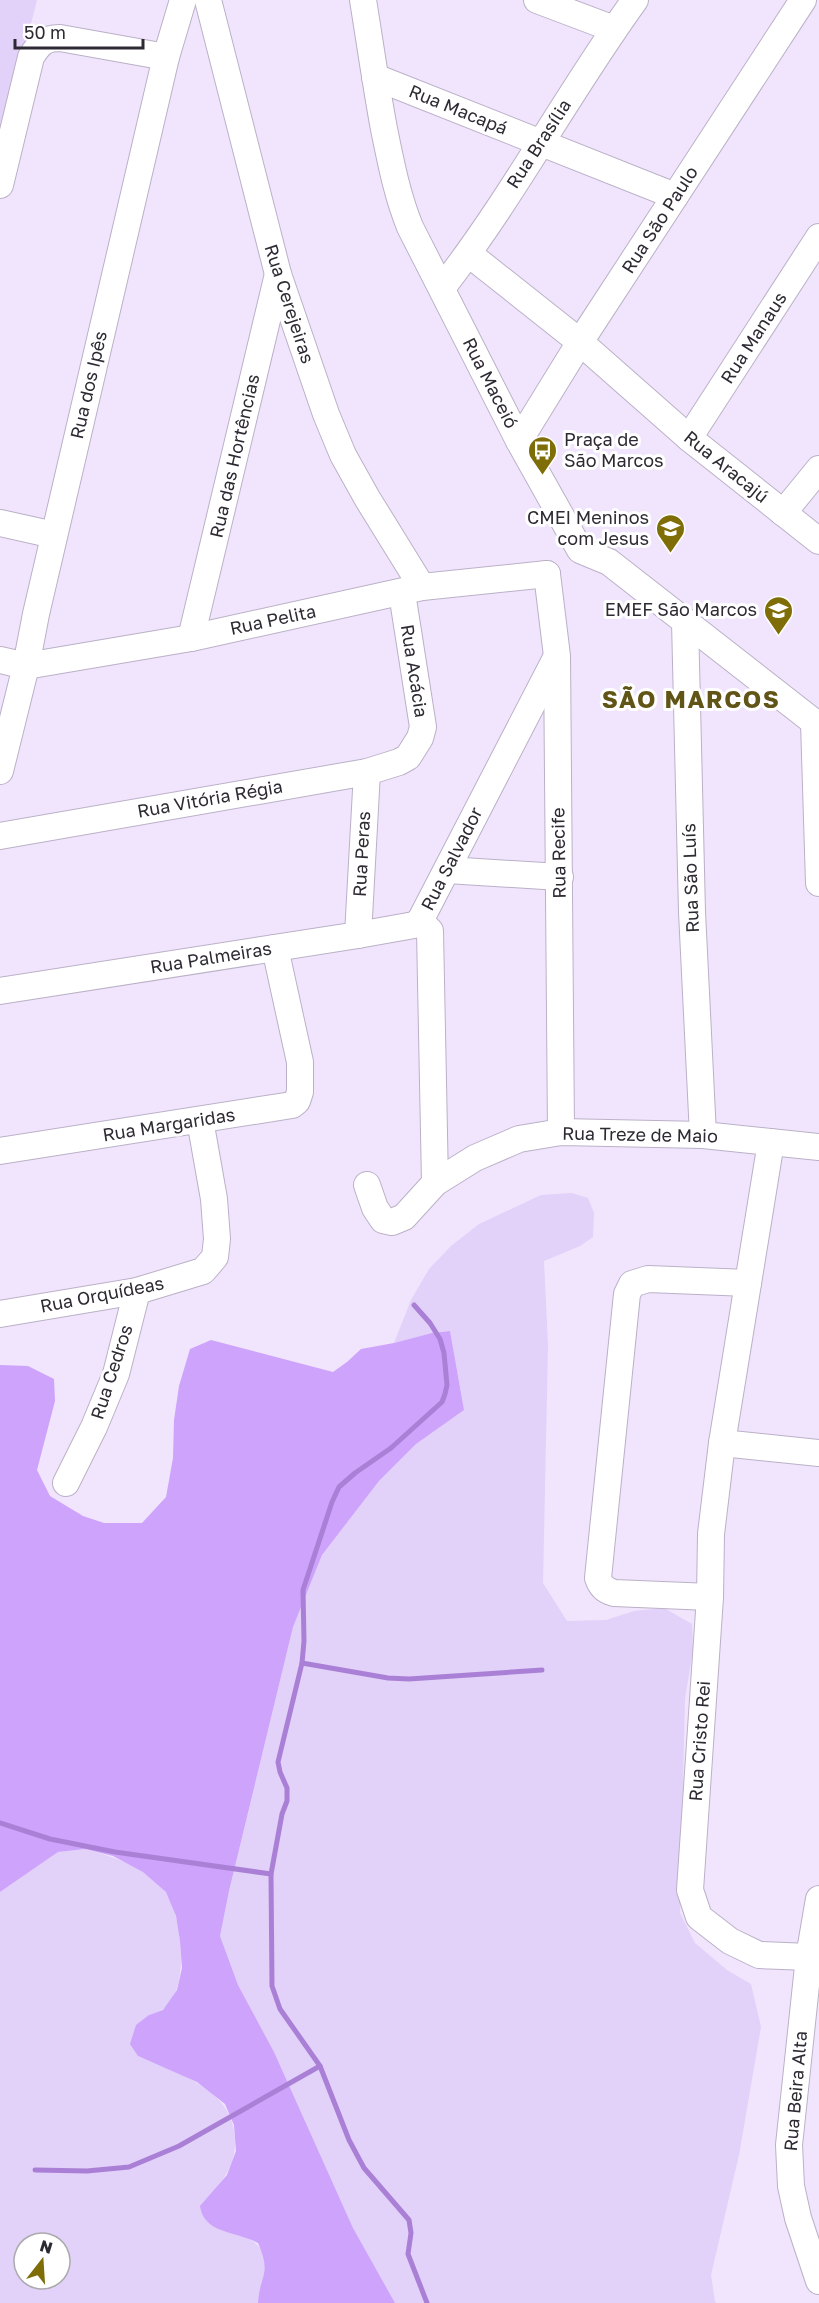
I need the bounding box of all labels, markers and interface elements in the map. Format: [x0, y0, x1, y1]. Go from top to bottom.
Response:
scale bar [15, 12, 142, 50]
text: 50 m [24, 21, 66, 43]
street label: Rua Macapá [406, 79, 511, 139]
street label: Rua Brasília [501, 95, 575, 192]
street label: Rua São Paulo [616, 162, 702, 277]
street label: Rua Cerejeiras [260, 241, 320, 366]
street label: Rua Manaus [715, 288, 791, 387]
street label: Rua dos Ipês [65, 329, 111, 441]
street label: Rua Maceió [459, 333, 523, 432]
street label: Rua das Hortências [204, 372, 264, 540]
street label: Rua Aracajú [680, 426, 773, 507]
place label: Praça de São Marcos [564, 428, 664, 471]
bus stop icon: Praça de São Marcos [527, 434, 559, 476]
place label: CMEI Meninos com Jesus [527, 506, 649, 549]
school or university icon: CMEI Meninos com Jesus [654, 512, 686, 554]
school or university icon: EMEF São Marcos [762, 594, 794, 636]
place label: EMEF São Marcos [605, 598, 757, 620]
street label: Rua Pelita [228, 599, 318, 639]
street label: Rua Acácia [397, 623, 433, 719]
district label: SÃO MARCOS [602, 684, 780, 713]
street label: Rua Vitória Régia [135, 774, 284, 822]
street label: Rua Salvador [416, 803, 487, 914]
street label: Rua Recife [546, 807, 570, 899]
street label: Rua Peras [348, 810, 374, 897]
street label: Rua São Luís [677, 823, 703, 933]
street label: Rua Palmeiras [149, 937, 273, 977]
street label: Rua Margaridas [101, 1103, 237, 1145]
street label: Rua Treze de Maio [562, 1122, 718, 1146]
street label: Rua Orquídeas [38, 1271, 166, 1317]
street label: Rua Cedros [85, 1322, 137, 1422]
street label: Rua Cristo Rei [684, 1680, 714, 1802]
street label: Rua Beira Alta [779, 2030, 811, 2152]
north arrow [12, 2231, 72, 2291]
text: N [38, 2235, 55, 2258]

